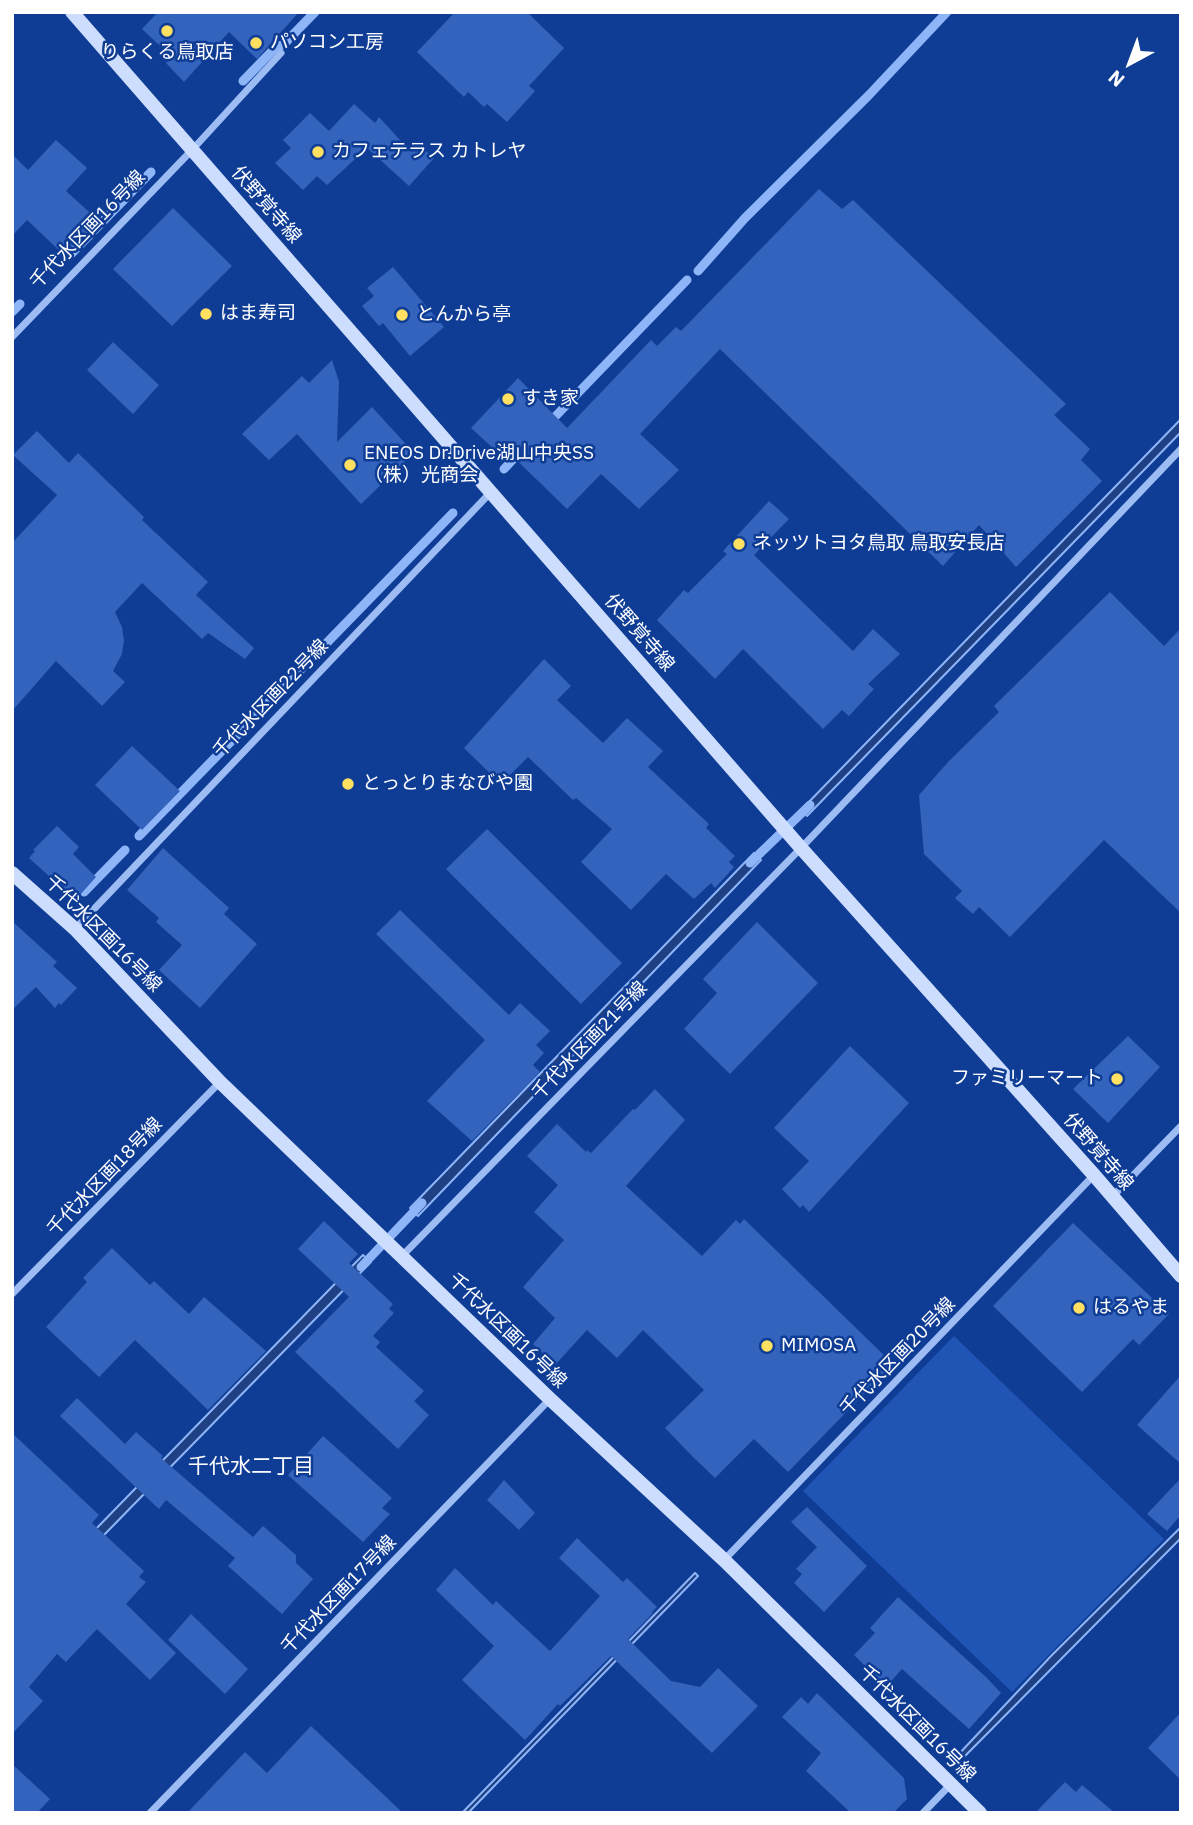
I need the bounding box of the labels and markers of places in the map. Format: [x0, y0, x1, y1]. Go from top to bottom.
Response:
marker: りらくる鳥取店 [159, 23, 175, 39]
place label: パソコン工房 [270, 32, 384, 54]
marker: パソコン工房 [248, 35, 264, 51]
place label: りらくる鳥取店 [101, 42, 233, 64]
place label: カフェテラス カトレヤ [332, 141, 526, 163]
marker: カフェテラス カトレヤ [310, 144, 326, 160]
place label: はま寿司 [220, 303, 296, 325]
place label: とんから亭 [416, 304, 511, 326]
marker: はま寿司 [198, 306, 214, 322]
marker: とんから亭 [394, 307, 410, 323]
place label: すき家 [522, 388, 579, 410]
marker: すき家 [500, 391, 516, 407]
place label: ENEOS Dr.Drive湖山中央SS （株）光商会 [364, 443, 594, 487]
marker: ENEOS Dr.Drive湖山中央SS （株）光商会 [342, 457, 358, 473]
place label: ネッツトヨタ鳥取 鳥取安長店 [753, 533, 1004, 555]
marker: ネッツトヨタ鳥取 鳥取安長店 [731, 536, 747, 552]
place label: とっとりまなびや園 [362, 773, 533, 795]
marker: とっとりまなびや園 [340, 776, 356, 792]
place label: ファミリーマート [951, 1068, 1103, 1090]
marker: ファミリーマート [1109, 1071, 1125, 1087]
place label: はるやま [1093, 1297, 1169, 1319]
marker: はるやま [1071, 1300, 1087, 1316]
place label: MIMOSA [781, 1335, 856, 1357]
marker: MIMOSA [759, 1338, 775, 1354]

